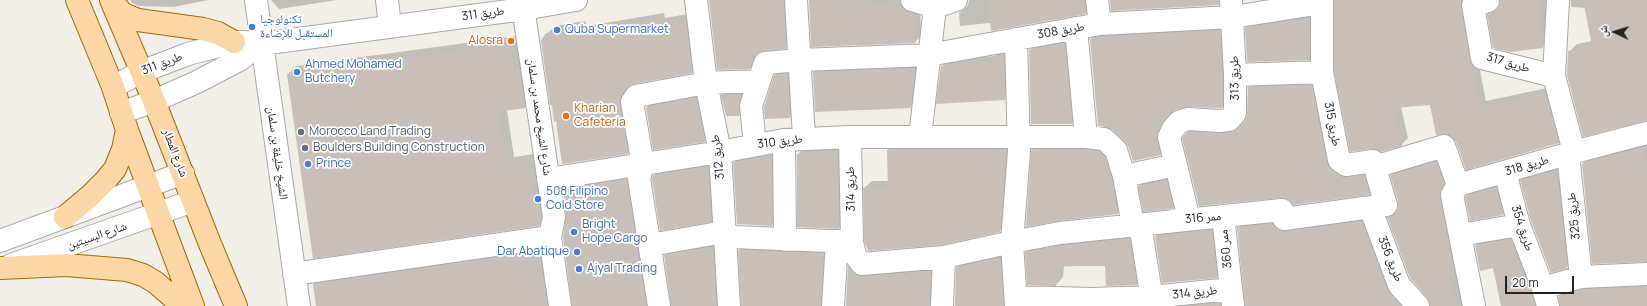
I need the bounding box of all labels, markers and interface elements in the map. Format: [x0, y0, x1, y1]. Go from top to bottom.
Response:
street label: طريق 311 [461, 4, 505, 24]
north arrow [1595, 12, 1635, 52]
place label: تكنولوجيا المستقبل للإضاءة [260, 13, 333, 41]
street label: طريق 308 [1036, 20, 1086, 42]
marker: تكنولوجيا المستقبل للإضاءة [247, 22, 257, 32]
place label: Quba Supermarket [565, 23, 669, 37]
marker: Quba Supermarket [552, 25, 562, 35]
text: ش [1595, 25, 1610, 37]
place label: Alosra [469, 34, 503, 48]
marker: Alosra [506, 36, 516, 46]
street label: طريق 311 [139, 50, 185, 78]
street label: طريق 317 [1485, 50, 1531, 76]
street label: طريق 313 [1227, 55, 1243, 101]
street label: شارع الشيخ محمد بن سلمان [524, 57, 554, 177]
place label: Ahmed Mohamed Butchery [305, 58, 402, 86]
marker: Ahmed Mohamed Butchery [292, 67, 302, 77]
street label: طريق 315 [1321, 100, 1343, 148]
place label: Kharian Cafeteria [574, 102, 626, 130]
street label: الشيخ خليفة بن سلمان [263, 105, 291, 201]
marker: Kharian Cafeteria [561, 111, 571, 121]
place label: Morocco Land Trading [309, 125, 431, 139]
street label: شارع المطار [159, 127, 191, 179]
marker: Morocco Land Trading [296, 127, 306, 137]
street label: طريق 310 [756, 132, 804, 152]
street label: طريق 312 [708, 134, 728, 180]
place label: Boulders Building Construction [313, 141, 485, 155]
marker: Boulders Building Construction [300, 143, 310, 153]
street label: طريق 318 [1503, 153, 1551, 179]
place label: Prince [316, 157, 351, 171]
marker: Prince [303, 159, 313, 169]
street label: طريق 314 [843, 166, 859, 212]
place label: 508 Filipino Cold Store [546, 185, 608, 213]
street label: طريق 325 [1564, 192, 1584, 240]
marker: 508 Filipino Cold Store [533, 194, 543, 204]
street label: طريق 354 [1508, 203, 1536, 253]
street label: ممر 316 [1184, 209, 1222, 227]
place label: Bright Hope Cargo [582, 218, 647, 246]
street label: شارع البسيتين [65, 219, 129, 253]
marker: Bright Hope Cargo [569, 227, 579, 237]
street label: ممر 360 [1217, 229, 1235, 269]
street label: طريق 356 [1374, 234, 1406, 284]
place label: Dar Abatique [497, 245, 569, 259]
marker: Dar Abatique [572, 247, 582, 257]
place label: Ajyal Trading [587, 262, 657, 276]
marker: Ajyal Trading [574, 264, 584, 274]
scale bar [1507, 268, 1576, 294]
text: 20 m [1512, 274, 1539, 291]
street label: طريق 314 [1172, 283, 1218, 303]

